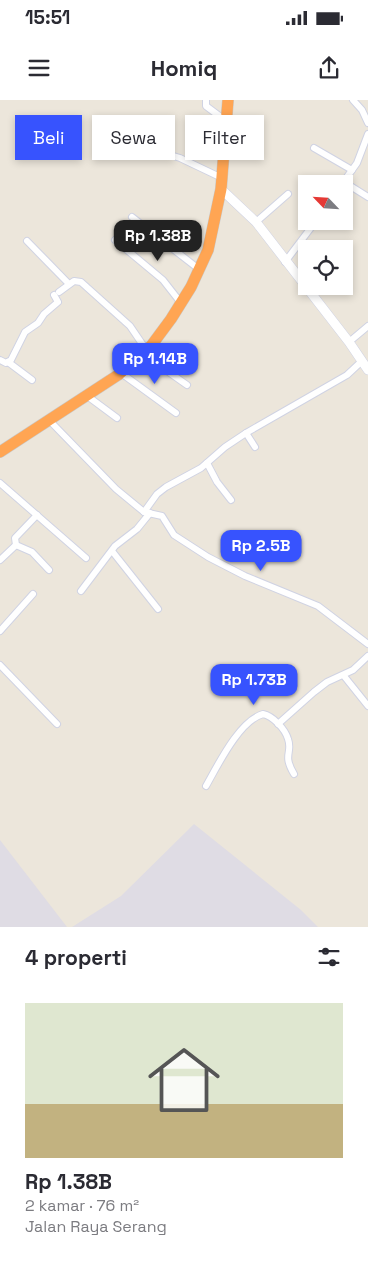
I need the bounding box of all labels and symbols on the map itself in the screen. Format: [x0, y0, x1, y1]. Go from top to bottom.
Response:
north arrow [298, 175, 352, 230]
pin: Rp 1.38B [106, 220, 210, 262]
pin: Rp 1.14B [103, 342, 207, 385]
pin: Rp 2.5B [215, 530, 307, 572]
pin: Rp 1.73B [202, 664, 306, 706]

